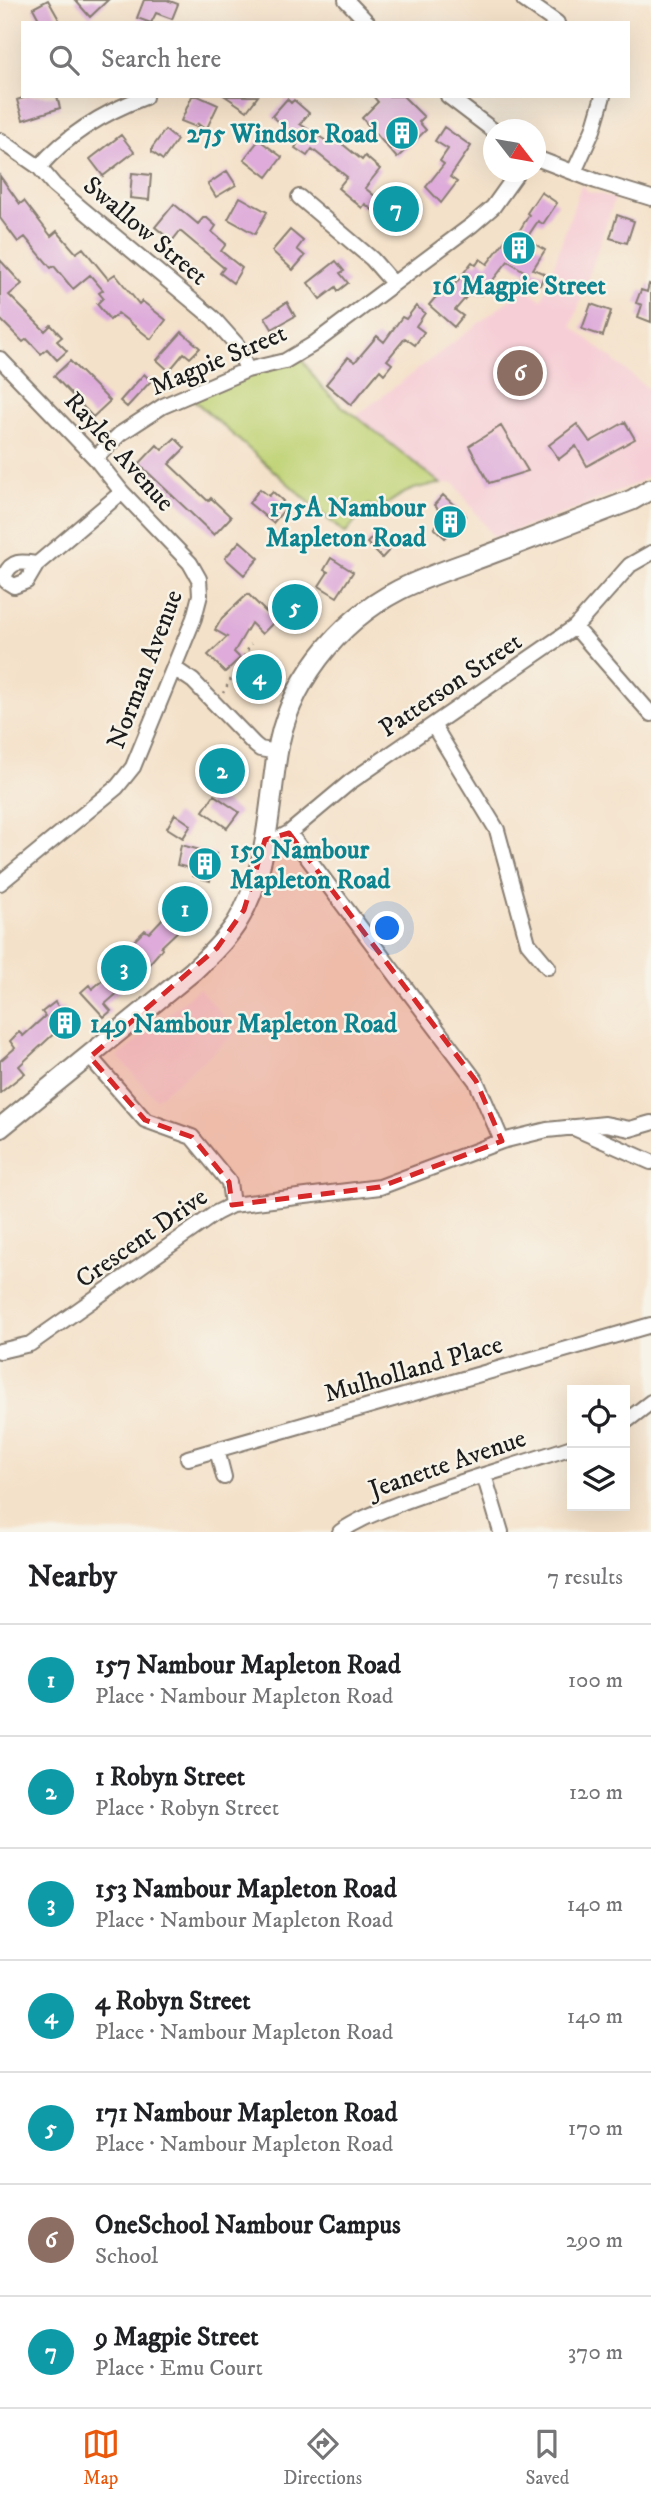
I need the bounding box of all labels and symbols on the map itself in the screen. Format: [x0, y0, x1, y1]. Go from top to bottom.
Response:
building icon: 275 Windsor Road [383, 114, 421, 152]
place label: 275 Windsor Road [186, 118, 379, 151]
north arrow [483, 119, 546, 182]
street label: Swallow Street [76, 169, 214, 293]
pin: 7 [373, 183, 419, 235]
building icon: 16 Magpie Street [500, 229, 538, 267]
place label: 16 Magpie Street [432, 270, 606, 303]
street label: Magpie Street [145, 317, 292, 404]
pin: 6 [497, 347, 543, 399]
street label: Raylee Avenue [56, 385, 181, 519]
place label: 175A Nambour Mapleton Road [266, 492, 427, 555]
building icon: 175A Nambour Mapleton Road [431, 503, 469, 541]
pin: 5 [272, 581, 318, 633]
street label: Norman Avenue [100, 585, 191, 754]
street label: Patterson Street [373, 625, 529, 745]
pin: 4 [236, 651, 282, 703]
pin: 2 [199, 745, 245, 797]
place label: 159 Nambour Mapleton Road [230, 834, 391, 897]
building icon: 159 Nambour Mapleton Road [186, 845, 224, 883]
pin: 1 [162, 883, 208, 935]
your location [370, 911, 404, 945]
pin: 3 [101, 942, 147, 994]
building icon: 149 Nambour Mapleton Road [46, 1004, 84, 1042]
place label: 149 Nambour Mapleton Road [90, 1008, 398, 1041]
street label: Crescent Drive [70, 1181, 214, 1296]
street label: Mulholland Place [320, 1328, 507, 1411]
street label: Jeanette Avenue [363, 1422, 530, 1507]

